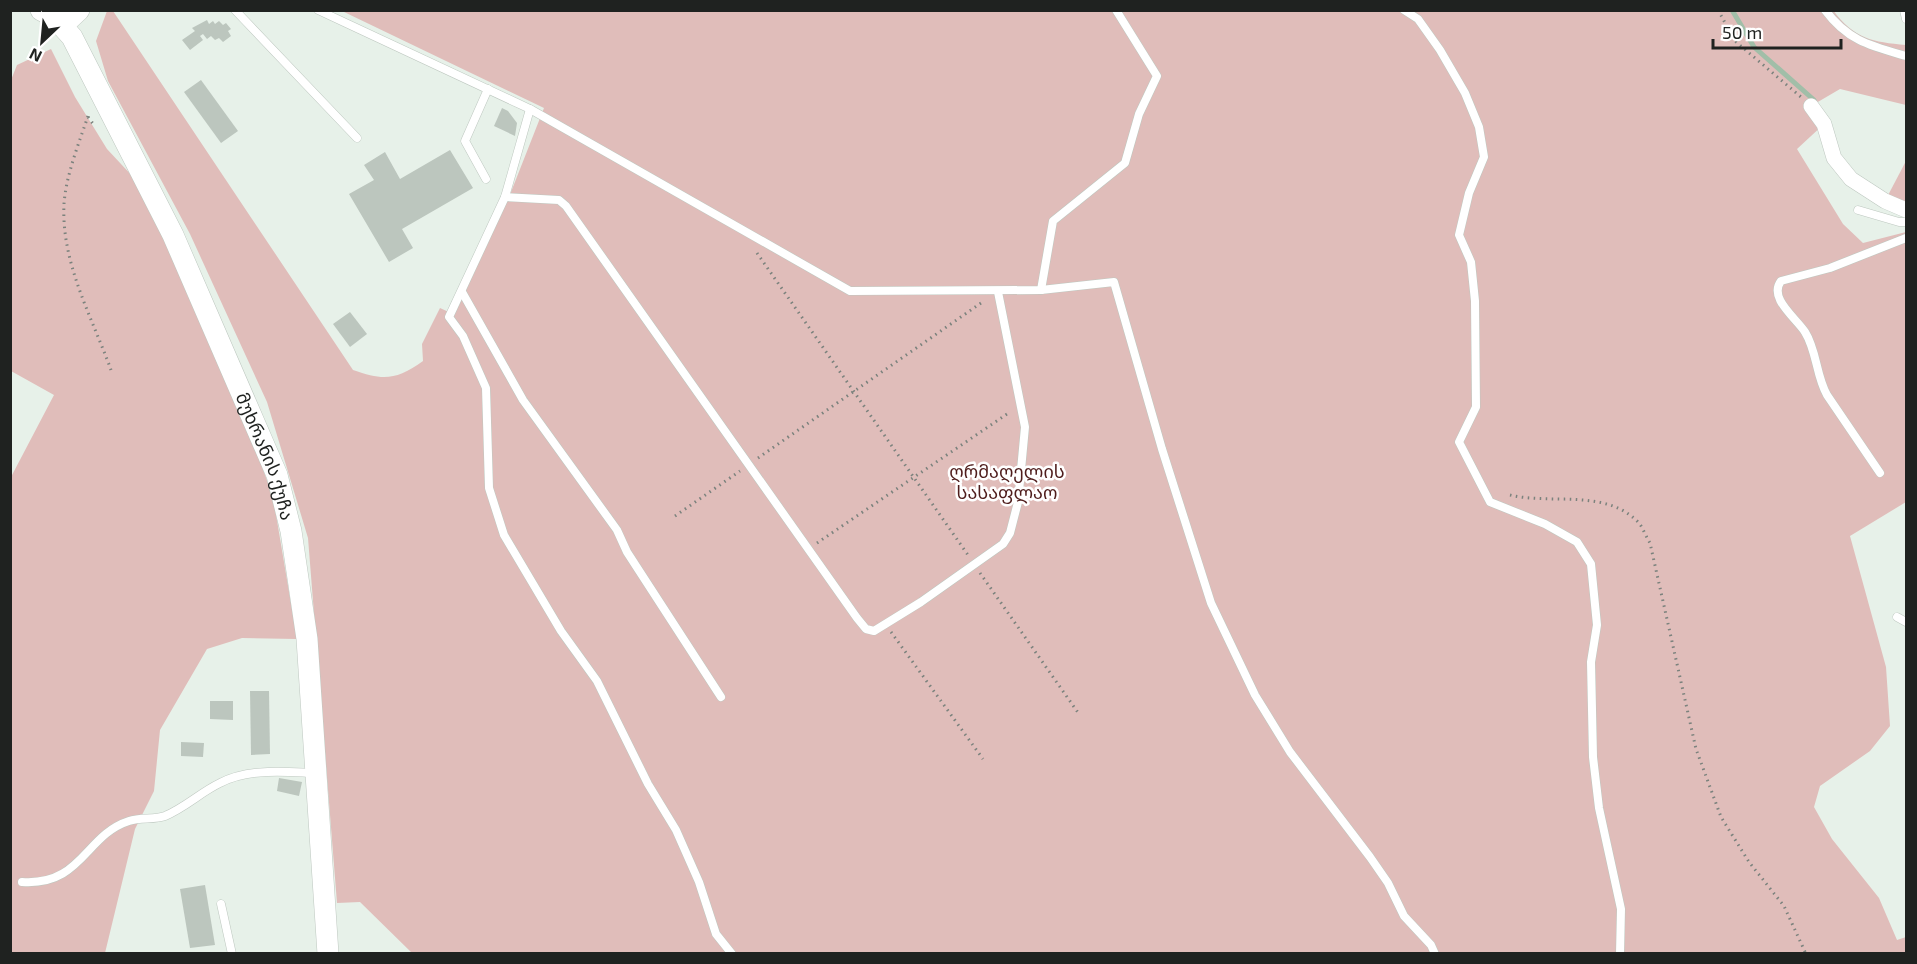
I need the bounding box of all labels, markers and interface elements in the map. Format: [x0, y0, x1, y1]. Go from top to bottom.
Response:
north arrow [12, 12, 72, 72]
scale bar [1713, 12, 1840, 50]
text: 50 m [1722, 21, 1762, 43]
text: N [26, 45, 45, 67]
street label: მუხრანის ქუჩა [232, 389, 299, 522]
park label: ღრმაღელის სასაფლაო [949, 460, 1065, 504]

